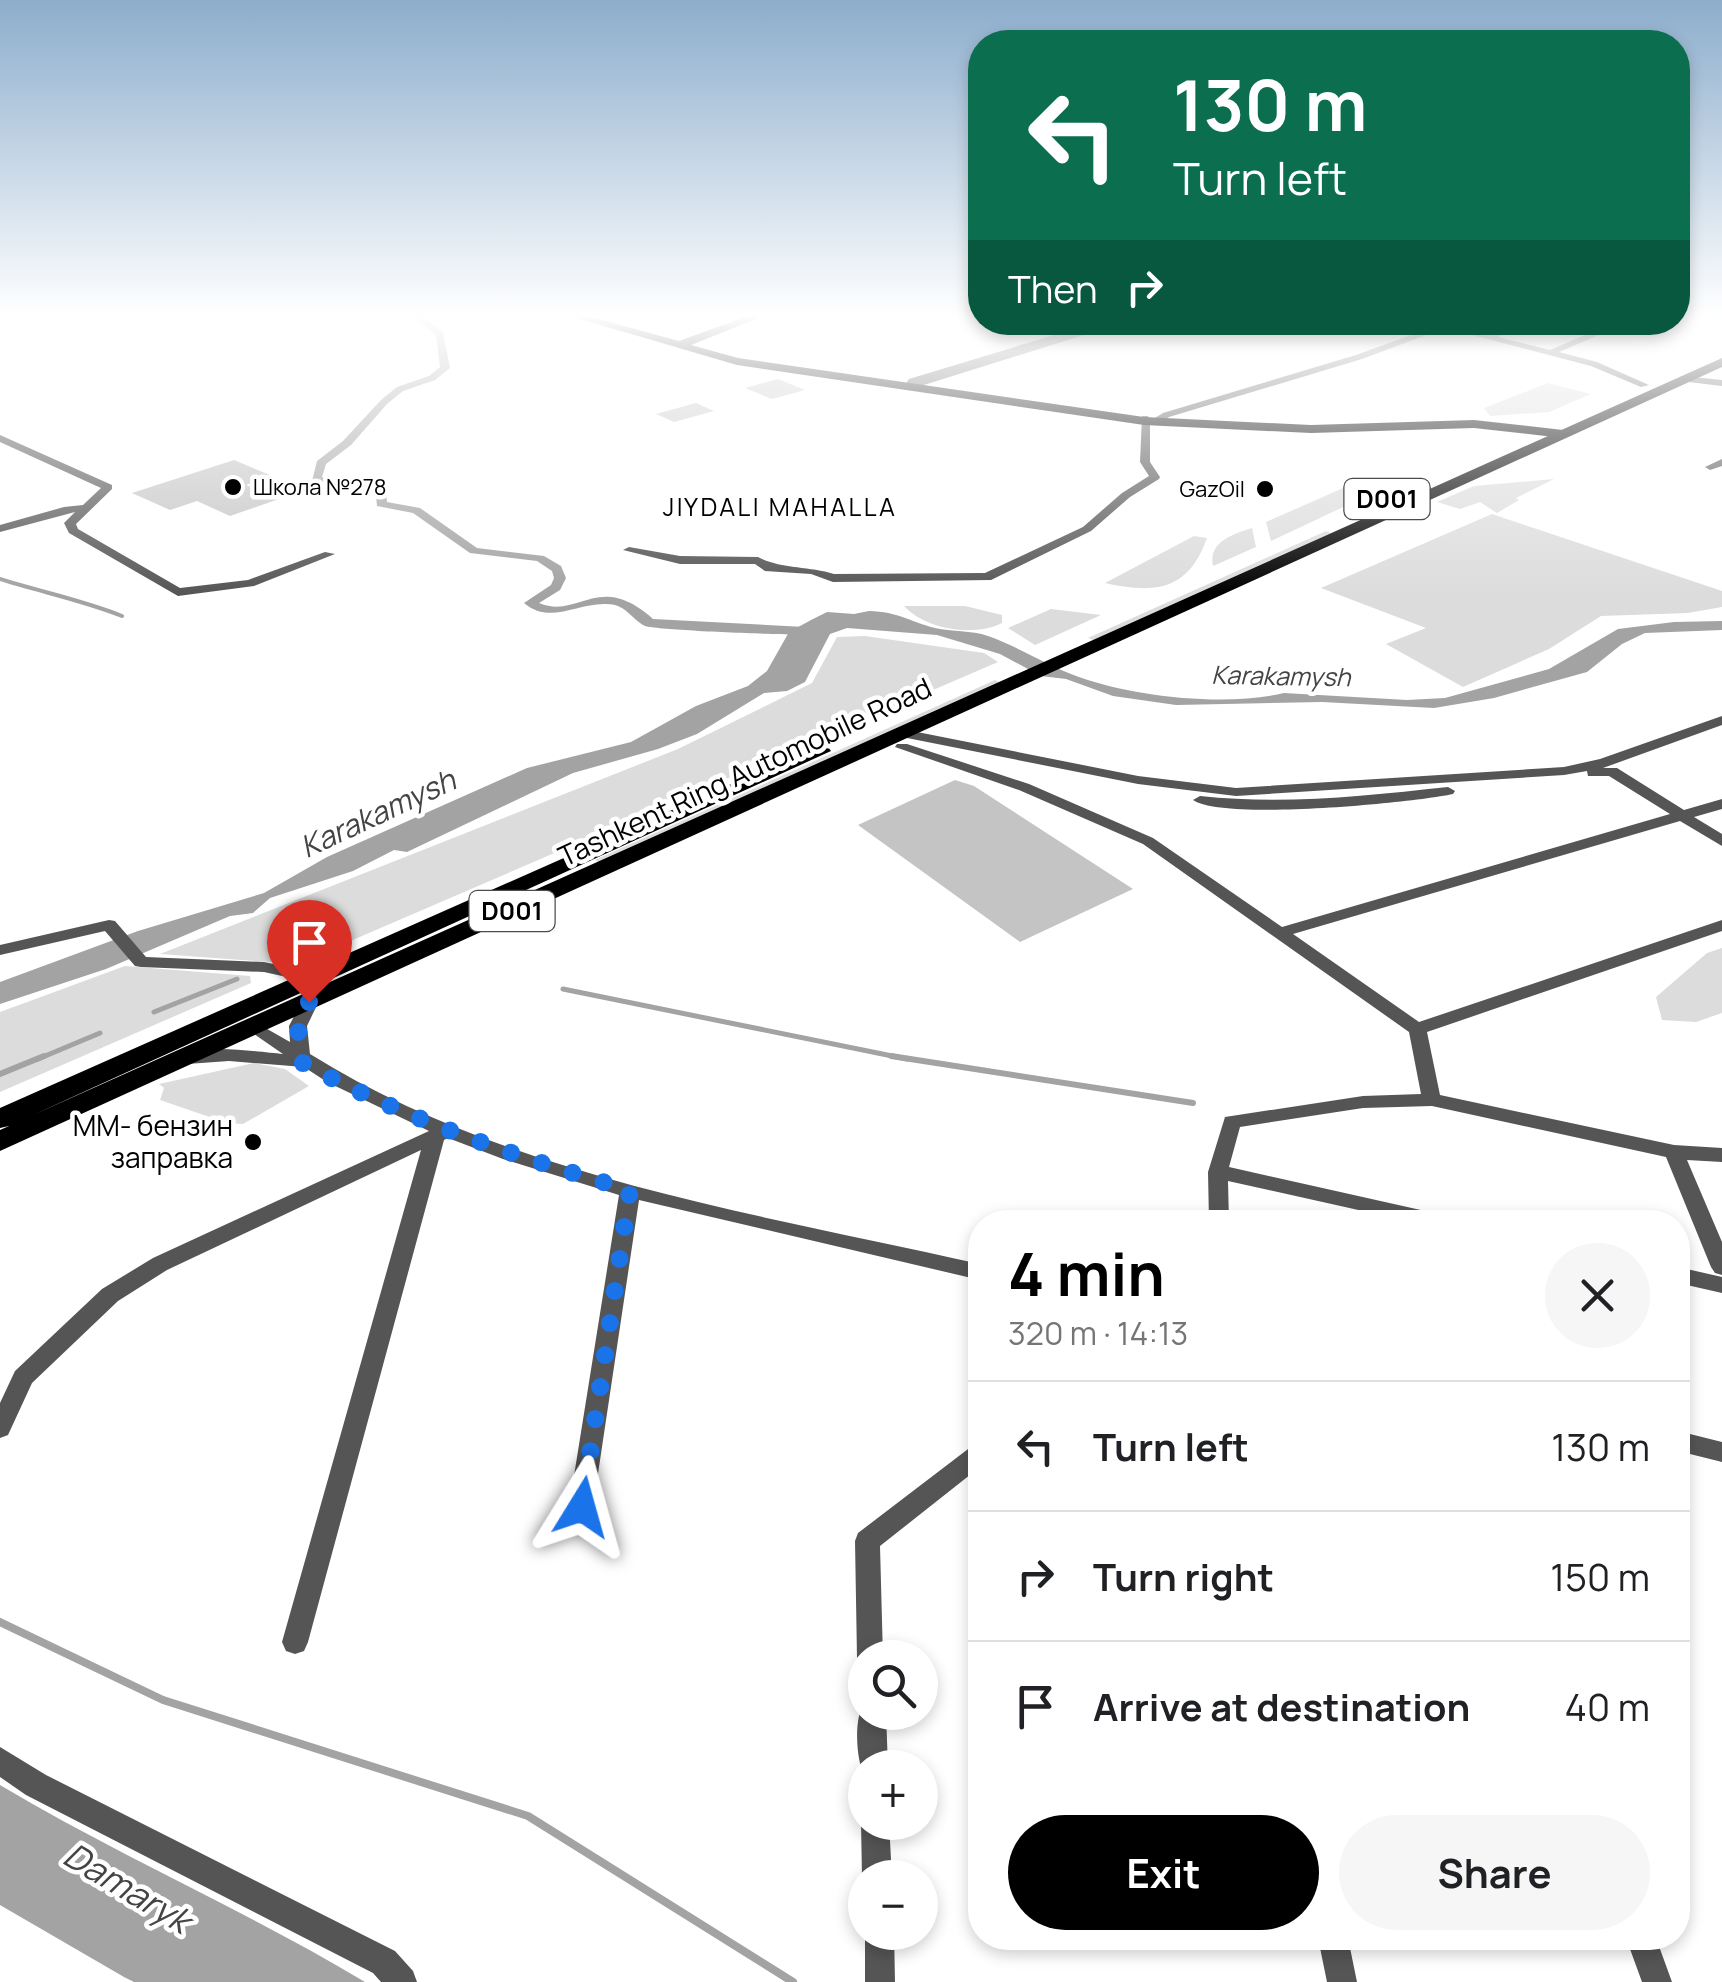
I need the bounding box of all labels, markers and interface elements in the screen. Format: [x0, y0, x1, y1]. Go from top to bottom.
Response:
text: 130 m [1173, 56, 1367, 152]
icon: left [1008, 70, 1138, 200]
text: Turn left [1173, 147, 1347, 209]
icon: right [1117, 260, 1172, 315]
text: Then [1008, 262, 1097, 314]
place label: Школа №278 [253, 472, 387, 502]
place label: GazOil [1179, 474, 1245, 504]
marker: Школа №278 [222, 476, 244, 498]
marker: GazOil [1254, 478, 1276, 500]
road number: D001 [1344, 479, 1430, 519]
district label: JIYDALI MAHALLA [663, 489, 897, 524]
water label: Karakamysh [1211, 657, 1352, 694]
street label: Tashkent Ring Automobile Road [552, 668, 937, 874]
water label: Karakamysh [293, 758, 463, 867]
road number: D001 [470, 891, 554, 931]
pin [267, 900, 352, 1003]
icon: arrive [282, 915, 337, 970]
place label: ММ- бензин заправка [73, 1106, 233, 1176]
marker: ММ- бензин заправка [242, 1131, 264, 1153]
text: 4 min [1008, 1232, 1165, 1314]
button: close [1545, 1243, 1650, 1348]
text: 320 m · 14:13 [1008, 1311, 1188, 1355]
icon: left [1008, 1419, 1063, 1474]
text: Turn left [1093, 1420, 1249, 1472]
text: 130 m [1551, 1420, 1650, 1472]
position arrow [530, 1455, 634, 1559]
icon: right [1008, 1549, 1063, 1604]
text: Turn right [1093, 1550, 1274, 1602]
text: 150 m [1550, 1550, 1650, 1602]
map controls [848, 1640, 938, 1950]
button: search [848, 1640, 938, 1730]
icon: arrive [1008, 1679, 1063, 1734]
text: Arrive at destination [1093, 1680, 1470, 1732]
text: 40 m [1565, 1680, 1650, 1732]
button: + [848, 1750, 938, 1840]
button: Exit [1008, 1815, 1319, 1930]
button: Share [1339, 1815, 1650, 1930]
water label: Damaryk [55, 1830, 204, 1946]
button: − [848, 1860, 938, 1950]

